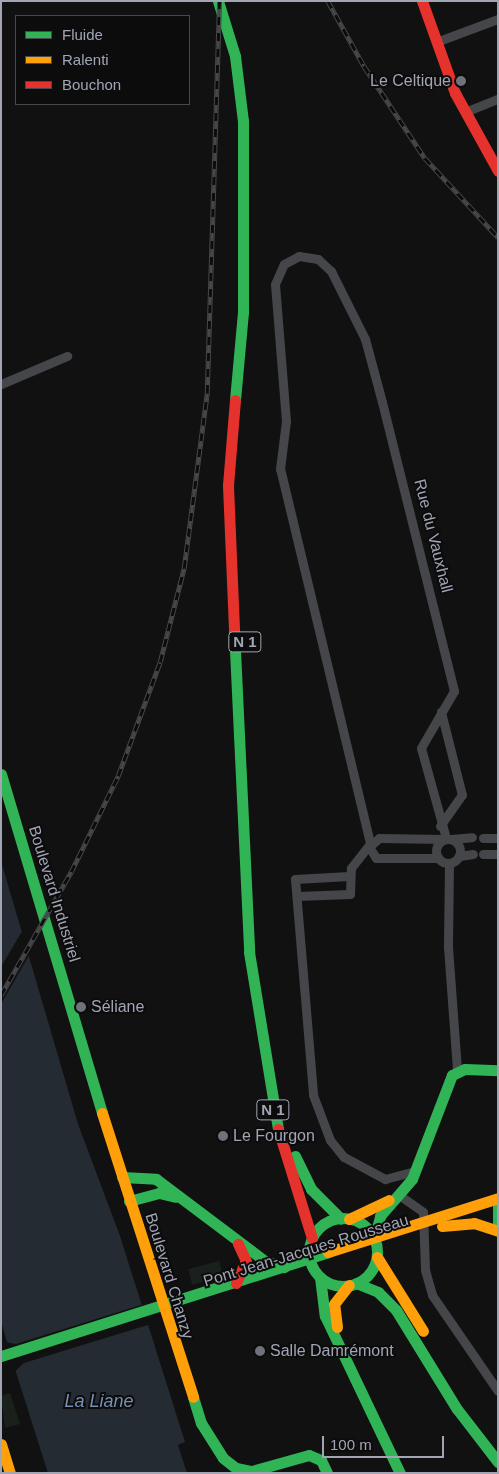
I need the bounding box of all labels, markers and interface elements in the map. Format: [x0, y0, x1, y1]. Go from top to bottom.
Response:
legend [15, 15, 190, 105]
text: Fluide [62, 26, 103, 43]
text: Ralenti [62, 51, 109, 68]
place label: Le Celtique [370, 71, 451, 91]
marker: Le Celtique [455, 75, 467, 87]
text: Bouchon [62, 76, 121, 93]
street label: Rue du Vauxhall [410, 477, 456, 595]
road number: N 1 [228, 630, 262, 654]
street label: Boulevard Industriel [24, 824, 84, 964]
place label: Séliane [91, 997, 144, 1017]
marker: Séliane [75, 1001, 87, 1013]
road number: N 1 [256, 1098, 290, 1122]
place label: Le Fourgon [233, 1126, 315, 1146]
marker: Le Fourgon [217, 1130, 229, 1142]
street label: Boulevard Chanzy [141, 1211, 197, 1341]
street label: Pont Jean-Jacques Rousseau [201, 1211, 411, 1291]
place label: Salle Damrémont [270, 1341, 394, 1361]
marker: Salle Damrémont [254, 1345, 266, 1357]
water label: La Liane [64, 1390, 134, 1412]
scale bar [324, 1426, 446, 1458]
text: 100 m [330, 1436, 372, 1453]

